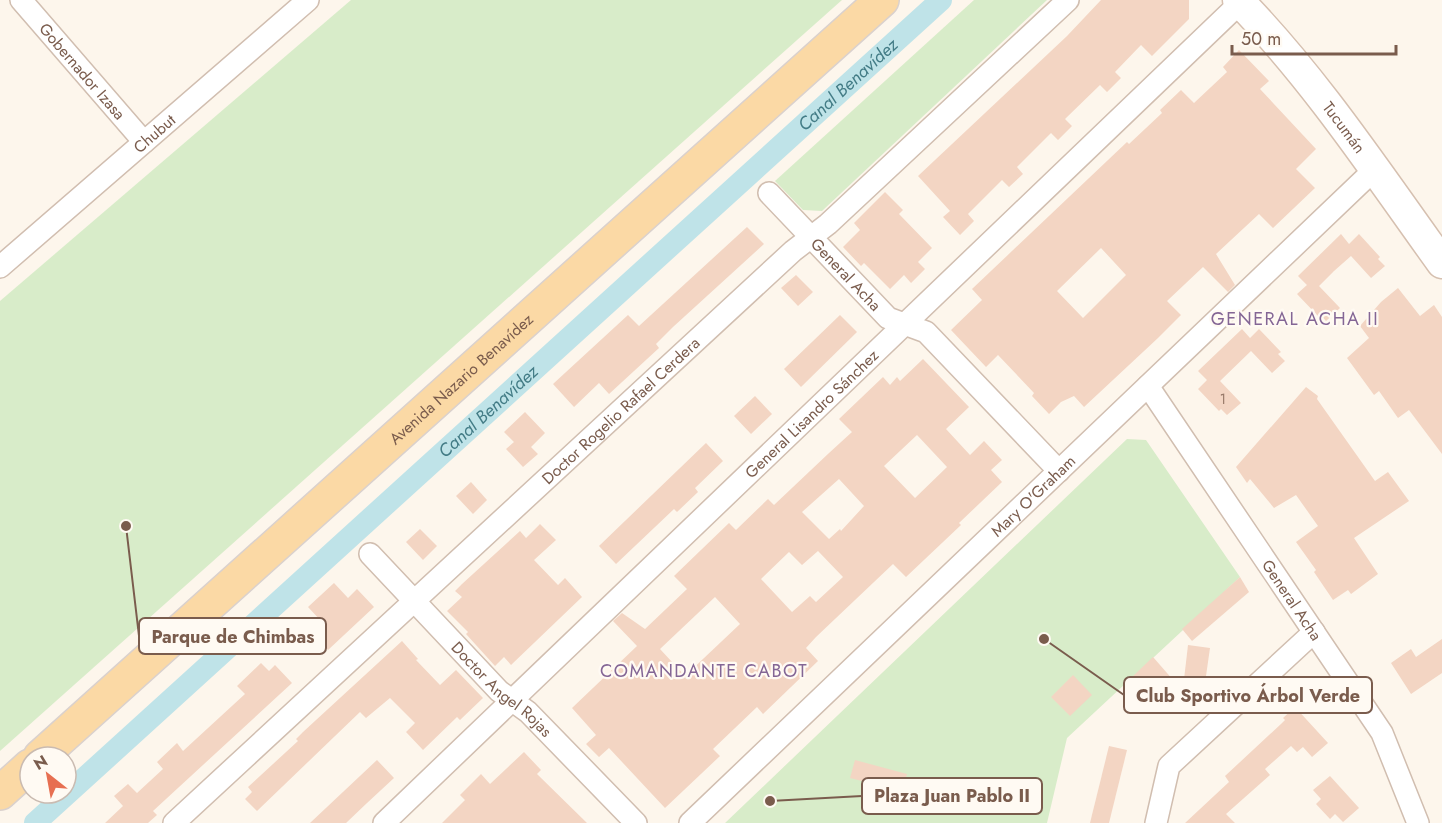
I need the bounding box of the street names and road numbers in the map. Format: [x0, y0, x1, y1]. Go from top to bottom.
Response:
street label: Gobernador Izasa [34, 18, 131, 124]
street label: Tucumán [1317, 97, 1371, 158]
street label: Chubut [128, 108, 180, 158]
street label: General Acha [806, 232, 887, 316]
street label: Avenida Nazario Benavídez [384, 307, 538, 449]
street label: Doctor Rogelio Rafael Cerdera [536, 331, 705, 489]
street label: General Lisandro Sánchez [740, 343, 884, 483]
street label: Mary O'Graham [985, 450, 1080, 542]
street label: General Acha [1257, 555, 1328, 645]
street label: Doctor Angel Rojas [446, 636, 558, 742]

